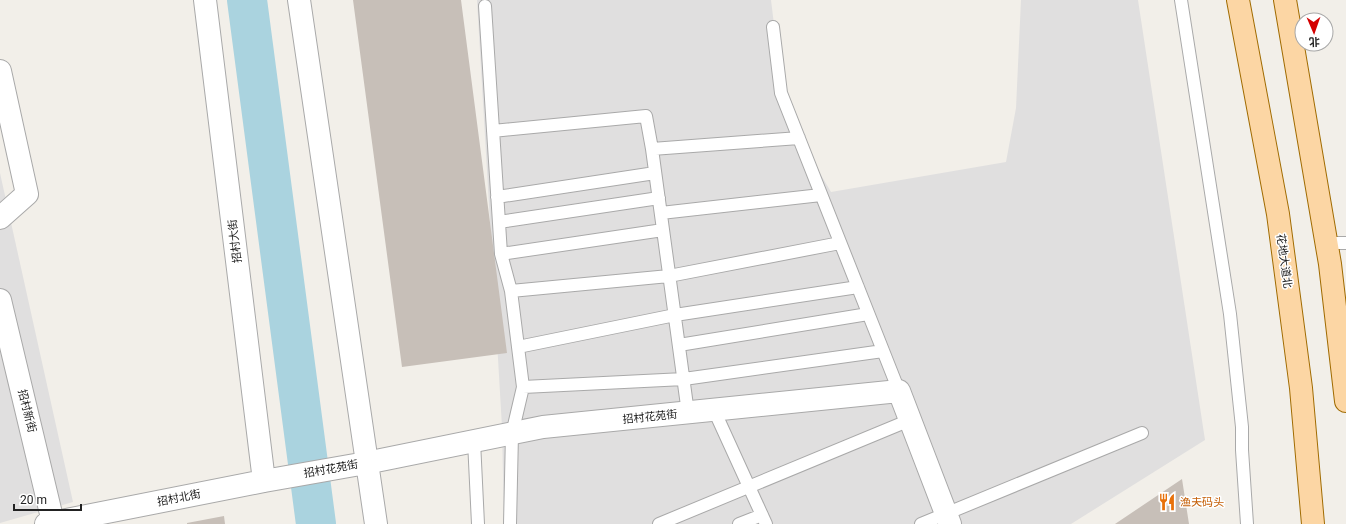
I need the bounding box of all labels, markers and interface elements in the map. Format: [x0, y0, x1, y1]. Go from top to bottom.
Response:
north arrow [1294, 12, 1334, 52]
text: 北 [1309, 35, 1320, 48]
street label: 招村大街 [226, 218, 244, 264]
street label: 花地大道北 [1274, 233, 1294, 289]
street label: 招村新街 [15, 388, 39, 434]
street label: 招村花苑街 [622, 408, 678, 426]
street label: 招村花苑街 [303, 458, 359, 480]
scale bar [14, 486, 81, 512]
street label: 招村北街 [156, 487, 202, 509]
restaurant icon: 渔夫码头 [1157, 492, 1177, 512]
text: 20 m [20, 493, 47, 507]
place label: 渔夫码头 [1180, 496, 1224, 509]

